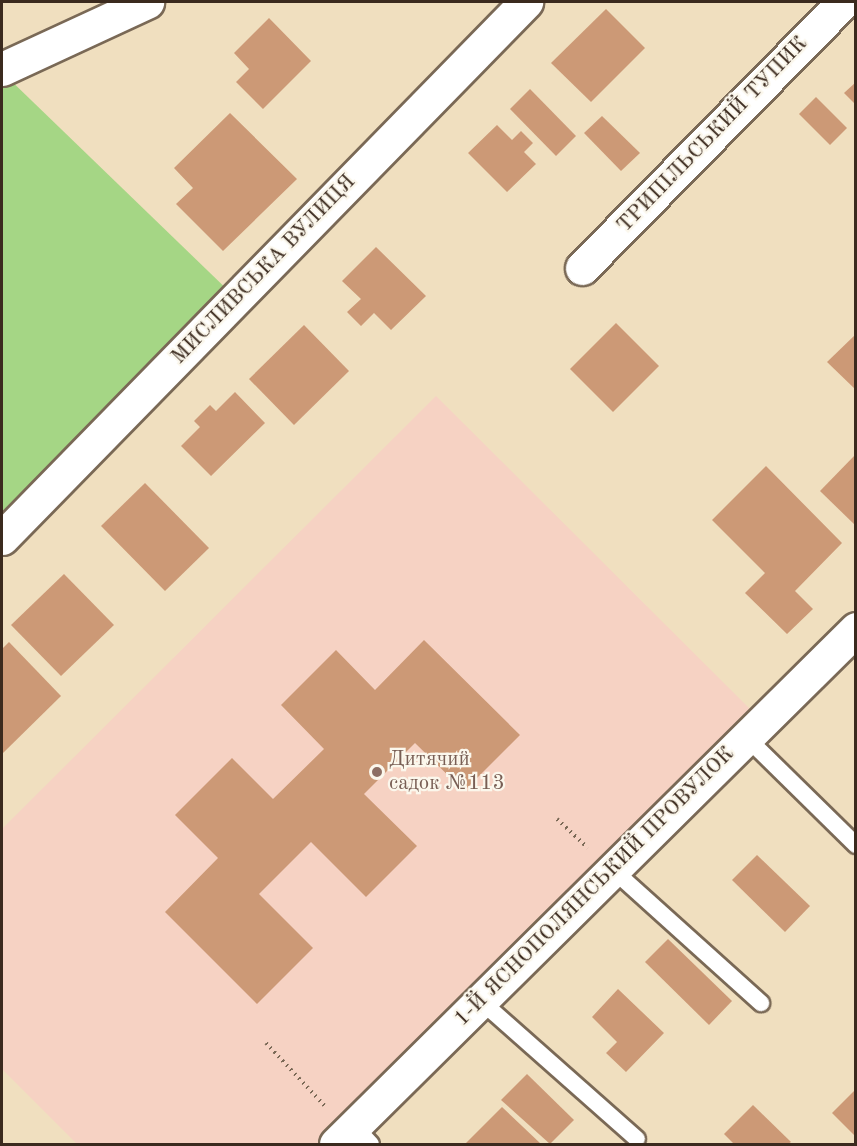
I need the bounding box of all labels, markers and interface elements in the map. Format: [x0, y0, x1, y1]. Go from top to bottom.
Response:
street label: ТРИПІЛЬСЬКИЙ ТУПИК [613, 32, 813, 238]
street label: МИСЛИВСЬКА ВУЛИЦЯ [167, 170, 361, 370]
street label: 1-Й ЯСНОПОЛЯНСЬКИЙ ПРОВУЛОК [450, 742, 740, 1032]
place label: Дитячий садок №113 [389, 747, 505, 797]
marker: Дитячий садок №113 [370, 765, 384, 779]

